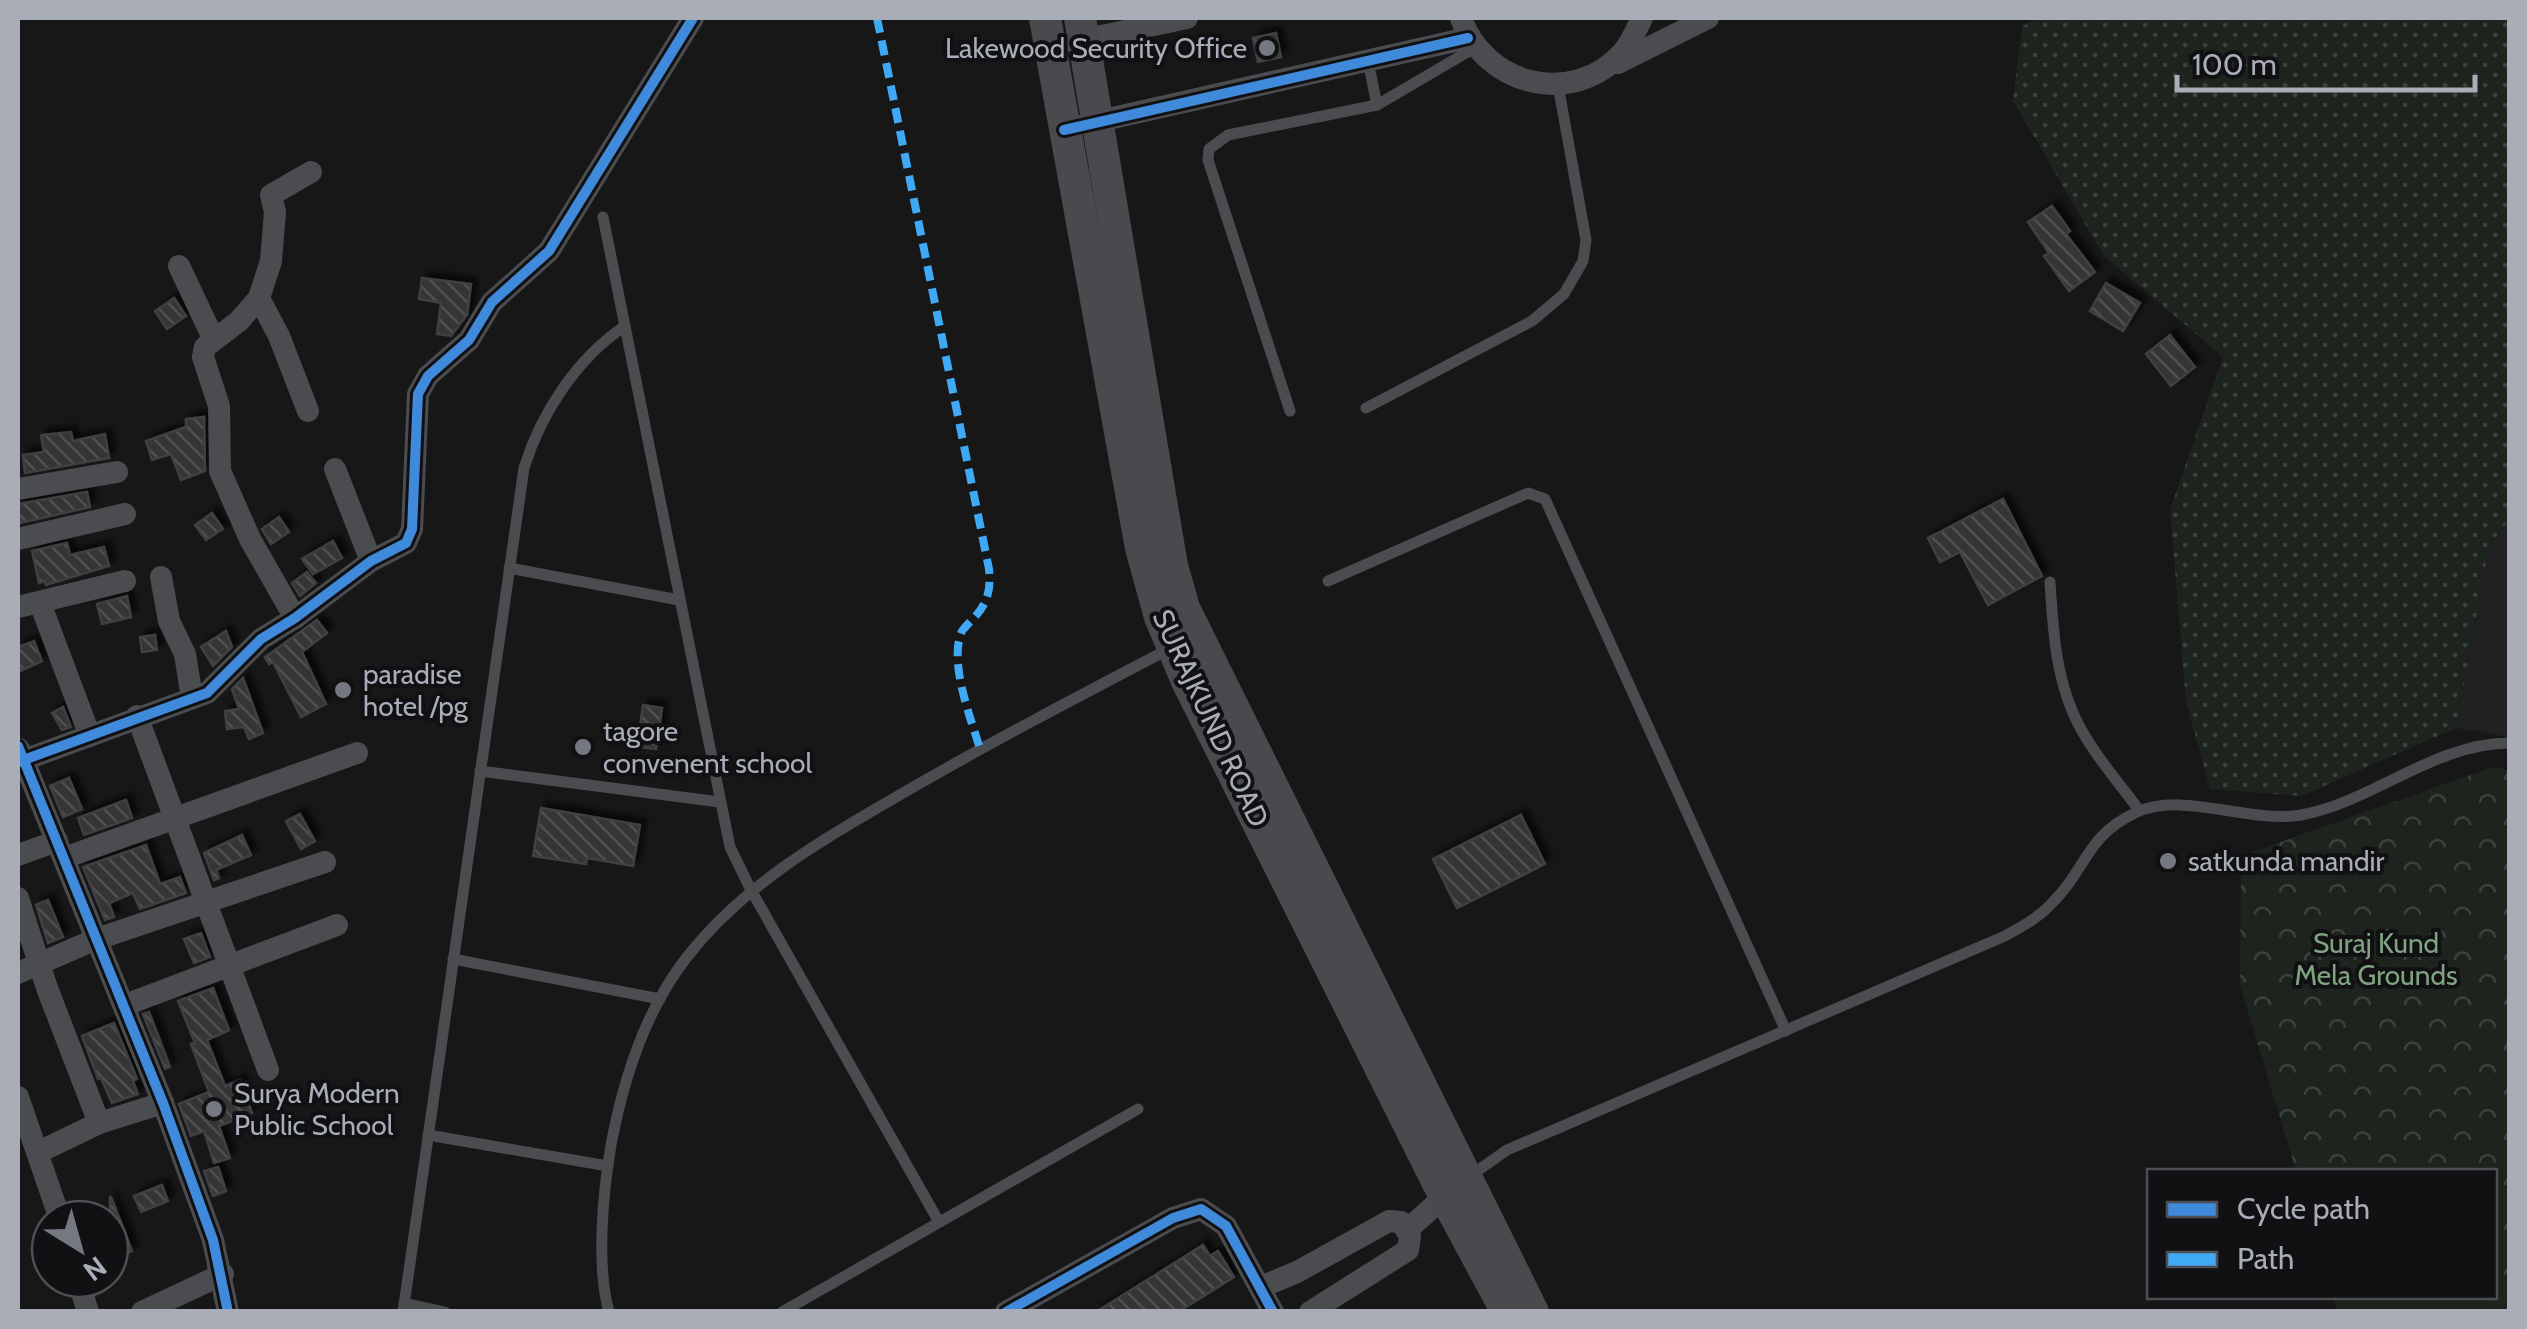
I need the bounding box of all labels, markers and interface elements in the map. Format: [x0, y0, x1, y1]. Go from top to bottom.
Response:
scale bar [2177, 30, 2474, 92]
place label: Lakewood Security Office [945, 31, 1247, 65]
marker: Lakewood Security Office [1256, 37, 1278, 59]
text: 100 m [2192, 46, 2277, 83]
street label: SURAJKUND ROAD [1146, 604, 1276, 832]
place label: paradise hotel /pg [363, 657, 469, 723]
marker: paradise hotel /pg [332, 679, 354, 701]
place label: tagore convenent school [603, 714, 812, 780]
marker: tagore convenent school [572, 736, 594, 758]
place label: satkunda mandir [2188, 844, 2384, 878]
marker: satkunda mandir [2157, 850, 2179, 872]
park label: Suraj Kund Mela Grounds [2294, 926, 2458, 992]
place label: Surya Modern Public School [234, 1076, 400, 1142]
marker: Surya Modern Public School [203, 1098, 225, 1120]
legend [2147, 1169, 2497, 1299]
text: Cycle path [2237, 1190, 2370, 1227]
north arrow [30, 1199, 130, 1299]
text: Path [2237, 1240, 2294, 1277]
text: N [77, 1249, 113, 1288]

